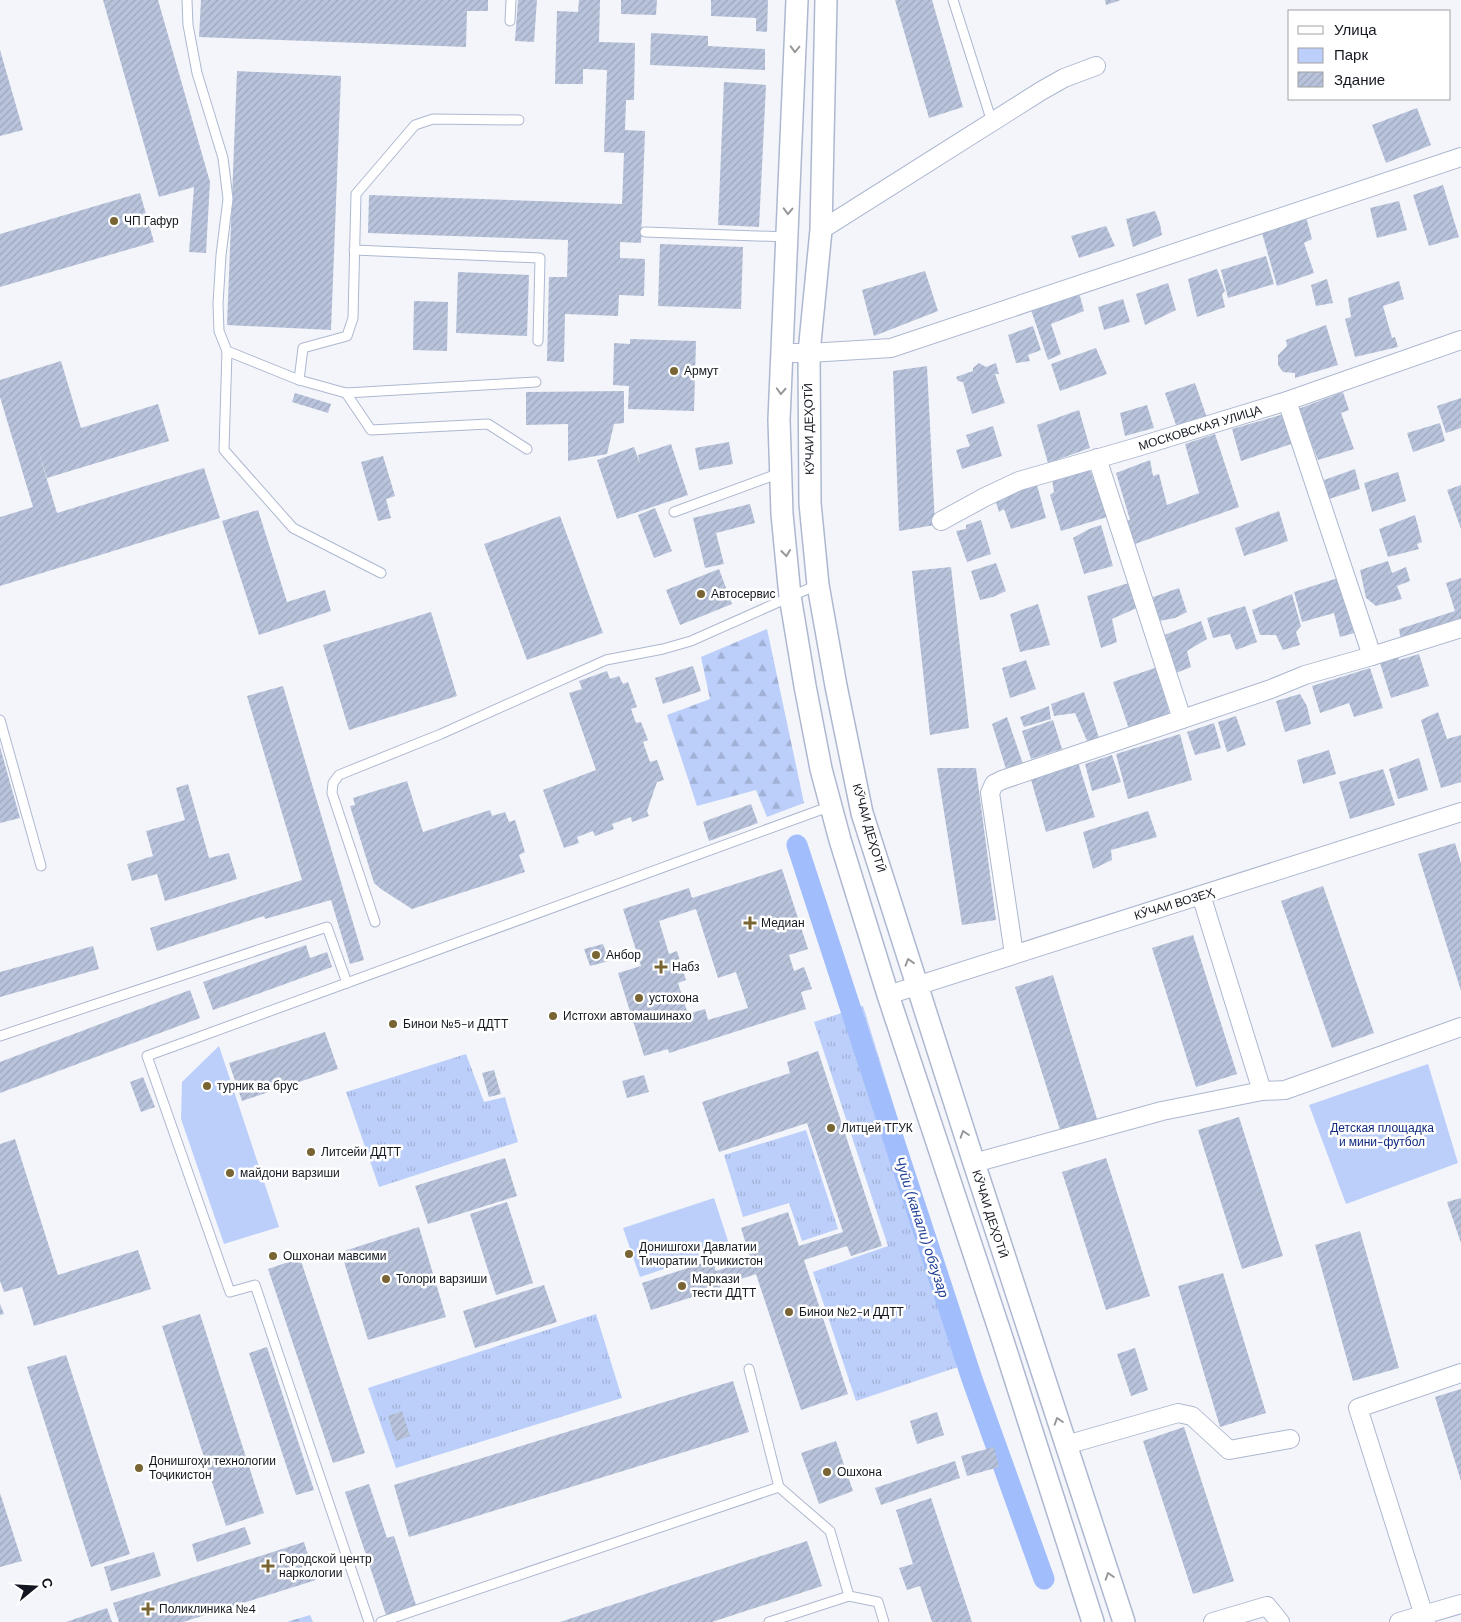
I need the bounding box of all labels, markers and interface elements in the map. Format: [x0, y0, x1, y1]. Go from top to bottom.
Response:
legend [1288, 10, 1451, 100]
text: Улица [1334, 20, 1377, 40]
one-way arrow [790, 45, 801, 53]
text: Парк [1334, 45, 1368, 65]
text: Здание [1334, 70, 1385, 90]
one-way arrow [783, 207, 794, 215]
place label: ЧП Гафур [124, 213, 179, 229]
marker: ЧП Гафур [108, 215, 120, 227]
place label: Армут [684, 363, 719, 379]
marker: Армут [668, 365, 680, 377]
street label: КӮЧАИ ДЕҲОТӢ [800, 383, 818, 475]
one-way arrow [775, 387, 786, 395]
street label: МОСКОВСКАЯ УЛИЦА [1136, 402, 1264, 454]
one-way arrow [780, 549, 791, 557]
place label: Автосервис [711, 586, 776, 602]
marker: Автосервис [695, 588, 707, 600]
street label: КӮЧАИ ДЕҲОТӢ [849, 782, 889, 874]
street label: КӮЧАИ ВОЗЕҲ [1132, 884, 1216, 924]
place label: Медиан [761, 915, 805, 931]
marker: Медиан [743, 916, 757, 930]
place label: Анбор [606, 947, 641, 963]
marker: Анбор [590, 949, 602, 961]
place label: Набз [672, 959, 700, 975]
one-way arrow [905, 959, 915, 967]
marker: Набз [654, 960, 668, 974]
place label: устохона [649, 990, 699, 1006]
marker: устохона [633, 992, 645, 1004]
place label: Истгохи автомашинахо [563, 1008, 692, 1024]
marker: Истгохи автомашинахо [547, 1010, 559, 1022]
place label: Бинои №5-и ДДТТ [403, 1016, 509, 1032]
marker: Бинои №5-и ДДТТ [387, 1018, 399, 1030]
place label: турник ва брус [217, 1078, 298, 1094]
marker: турник ва брус [201, 1080, 213, 1092]
place label: Литцей ТГУК [841, 1120, 913, 1136]
park label: Детская площадка и мини-футбол [1330, 1120, 1434, 1150]
marker: Литцей ТГУК [825, 1122, 837, 1134]
one-way arrow [960, 1130, 970, 1138]
place label: Литсейи ДДТТ [321, 1144, 402, 1160]
marker: Литсейи ДДТТ [305, 1146, 317, 1158]
water label: Чуйи (канали) обгузар [891, 1154, 953, 1300]
place label: майдони варзиши [240, 1165, 340, 1181]
marker: майдони варзиши [224, 1167, 236, 1179]
street label: КӮЧАИ ДЕҲОТӢ [968, 1168, 1012, 1260]
place label: Донишгохи Давлатии Тичоратии Точикистон [639, 1239, 763, 1269]
place label: Ошхонаи мавсими [283, 1248, 387, 1264]
marker: Донишгохи Давлатии Тичоратии Точикистон [623, 1248, 635, 1260]
marker: Ошхонаи мавсими [267, 1250, 279, 1262]
place label: Толори варзиши [396, 1271, 487, 1287]
place label: Маркази тести ДДТТ [692, 1271, 757, 1301]
marker: Толори варзиши [380, 1273, 392, 1285]
marker: Маркази тести ДДТТ [676, 1280, 688, 1292]
place label: Бинои №2-и ДДТТ [799, 1304, 905, 1320]
marker: Бинои №2-и ДДТТ [783, 1306, 795, 1318]
one-way arrow [1054, 1418, 1064, 1426]
place label: Донишгоҳи технологии Тоҷикистон [149, 1453, 276, 1483]
marker: Донишгоҳи технологии Тоҷикистон [133, 1462, 145, 1474]
place label: Ошхона [837, 1464, 882, 1480]
marker: Ошхона [821, 1466, 833, 1478]
place label: Городской центр наркологии [279, 1551, 372, 1581]
marker: Городской центр наркологии [261, 1559, 275, 1573]
north arrow [10, 1562, 60, 1612]
one-way arrow [1105, 1572, 1115, 1580]
text: С [37, 1575, 57, 1591]
place label: Поликлиника №4 [159, 1601, 256, 1617]
marker: Поликлиника №4 [141, 1602, 155, 1616]

